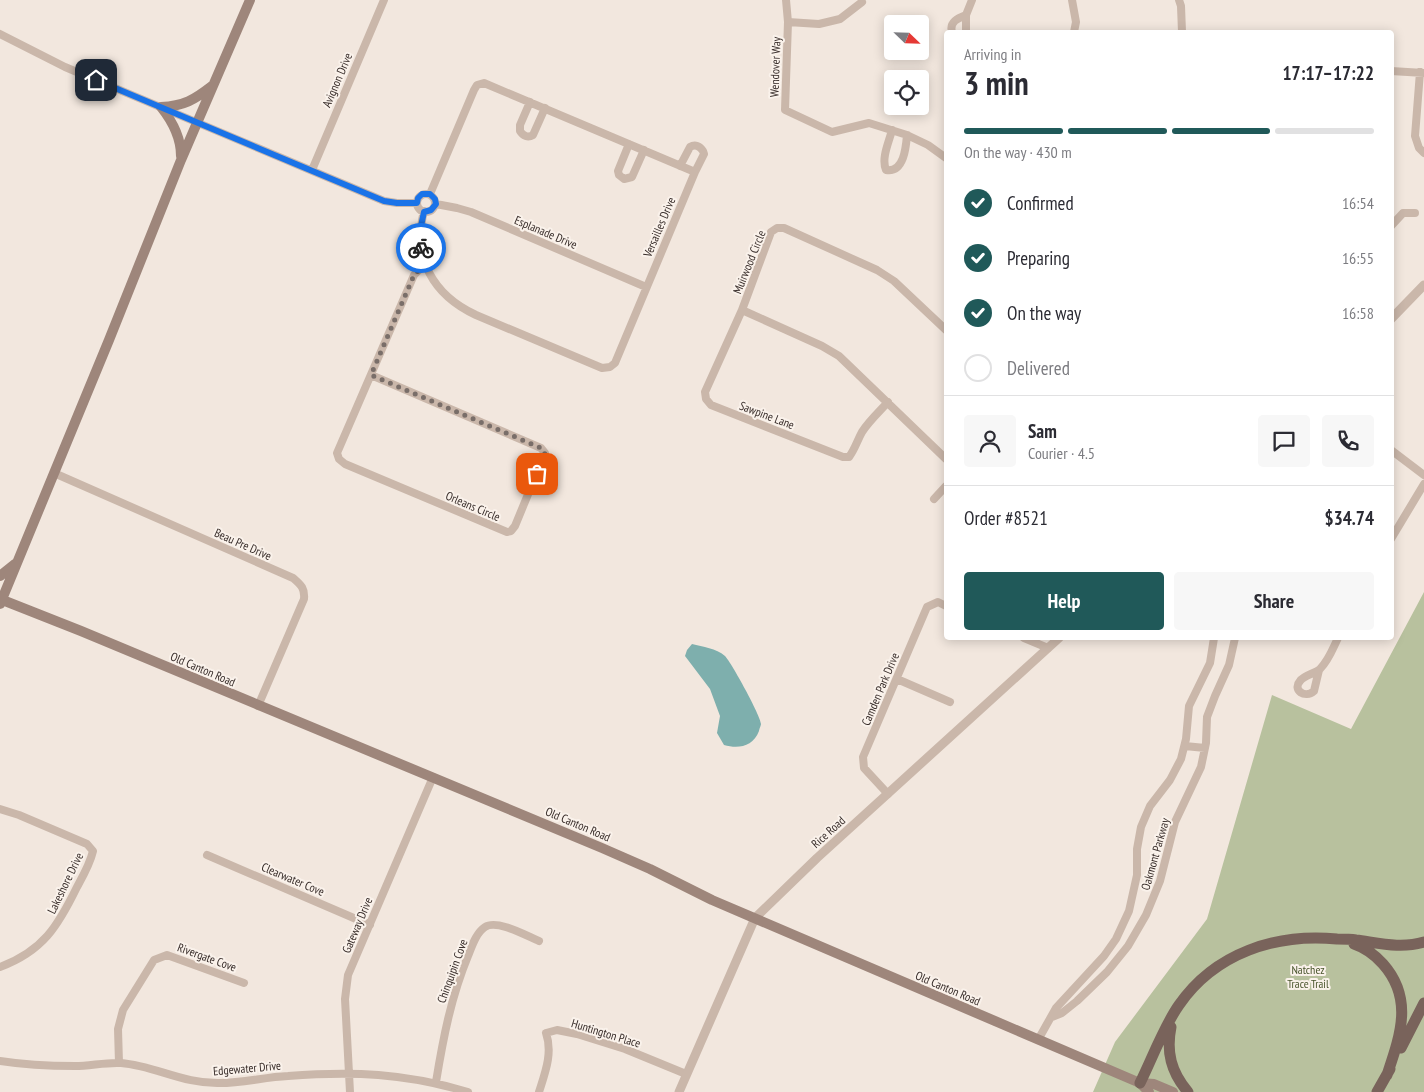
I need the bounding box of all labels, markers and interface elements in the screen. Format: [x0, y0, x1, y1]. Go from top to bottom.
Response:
north arrow [884, 15, 929, 60]
map controls [884, 15, 929, 115]
street label: Wendover Way [766, 36, 784, 97]
text: Arriving in [964, 44, 1021, 64]
street label: Avignon Drive [319, 50, 355, 110]
pin [75, 59, 117, 101]
text: 17:17–17:22 [1282, 61, 1374, 85]
text: 3 min [964, 62, 1029, 104]
icon: home [82, 66, 110, 94]
button: locate [884, 70, 929, 115]
text: On the way · 430 m [964, 142, 1072, 162]
icon: check [964, 189, 992, 217]
text: Confirmed [1007, 191, 1074, 215]
text: 16:54 [1342, 193, 1374, 213]
street label: Versailles Drive [639, 195, 678, 260]
street label: Esplanade Drive [512, 212, 580, 252]
courier [396, 223, 446, 273]
street label: Muirwood Circle [729, 228, 769, 296]
icon: bike [407, 234, 435, 262]
icon: check [964, 244, 992, 272]
text: Preparing [1007, 246, 1070, 270]
text: 16:55 [1342, 248, 1374, 268]
icon: check [964, 299, 992, 327]
text: On the way [1007, 301, 1081, 325]
text: 16:58 [1342, 303, 1374, 323]
text: Delivered [1007, 356, 1070, 380]
street label: Sawpine Lane [737, 398, 797, 432]
button: person [964, 415, 1016, 467]
button: chat [1258, 415, 1310, 467]
button: phone [1322, 415, 1374, 467]
text: Sam [1028, 419, 1057, 443]
text: Courier · 4.5 [1028, 443, 1095, 463]
pin [516, 453, 558, 495]
icon: bag [523, 460, 551, 488]
street label: Orleans Circle [444, 488, 503, 524]
text: Order #8521 [964, 506, 1048, 530]
text: $34.74 [1325, 506, 1374, 530]
street label: Beau Pre Drive [212, 525, 274, 563]
button: Help [964, 572, 1164, 630]
button: Share [1174, 572, 1374, 630]
street label: Old Canton Road [168, 649, 238, 689]
street label: Camden Park Drive [858, 650, 902, 728]
street label: Old Canton Road [543, 804, 613, 844]
street label: Rice Road [808, 813, 848, 851]
street label: Oakmont Parkway [1138, 816, 1173, 892]
street label: Lakeshore Drive [44, 850, 86, 916]
street label: Clearwater Cove [259, 859, 327, 899]
street label: Gateway Drive [339, 895, 375, 955]
street label: Chinquipin Cove [433, 937, 471, 1005]
street label: Rivergate Cove [175, 939, 239, 975]
park label: Natchez Trace Trail [1287, 962, 1329, 991]
street label: Old Canton Road [913, 968, 983, 1008]
street label: Huntington Place [570, 1015, 642, 1051]
street label: Edgewater Drive [212, 1058, 282, 1078]

